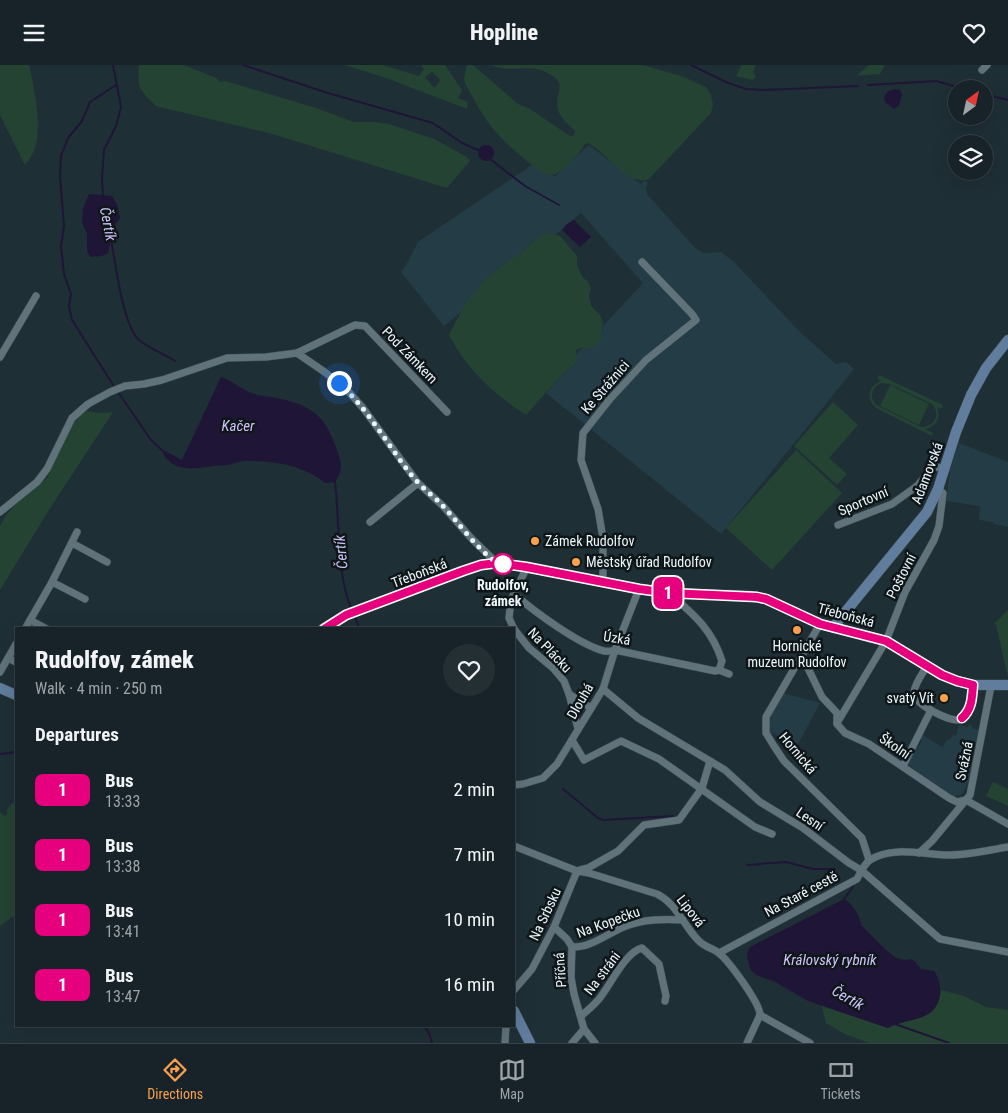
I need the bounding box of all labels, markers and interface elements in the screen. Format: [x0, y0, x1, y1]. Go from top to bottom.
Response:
icon: menu [20, 19, 48, 47]
icon: heart [960, 19, 988, 47]
text: Hopline [470, 20, 538, 45]
north arrow [948, 80, 992, 125]
map controls [948, 80, 993, 180]
button: layers [948, 135, 993, 180]
water label: Čertík [96, 206, 120, 243]
street label: Pod Zámkem [379, 323, 441, 387]
street label: Ke Strážnici [578, 357, 632, 417]
your location [327, 371, 352, 396]
water label: Kačer [222, 417, 255, 435]
street label: Adamovská [908, 440, 946, 506]
street label: Sportovní [836, 483, 891, 519]
place label: Zámek Rudolfov [545, 533, 634, 549]
water label: Čertík [331, 534, 351, 570]
marker: Zámek Rudolfov [529, 535, 541, 547]
street label: Poštovní [883, 550, 919, 601]
marker: Rudolfov, zámek [492, 553, 514, 575]
place label: Městský úřad Rudolfov [586, 554, 712, 570]
street label: Třeboňská [389, 555, 449, 591]
marker: Městský úřad Rudolfov [570, 556, 582, 568]
place label: Rudolfov, zámek [477, 577, 529, 609]
line badge: 1 [652, 577, 684, 609]
text: 1 [663, 582, 673, 603]
street label: Třeboňská [816, 600, 876, 630]
street label: Na Plácku [525, 624, 575, 676]
marker: Hornické muzeum Rudolfov [791, 624, 803, 636]
street label: Úzká [602, 627, 632, 648]
place label: Hornické muzeum Rudolfov [747, 638, 847, 670]
button: heart [443, 644, 495, 696]
text: Rudolfov, zámek [35, 646, 194, 674]
text: Walk · 4 min · 250 m [35, 679, 162, 698]
street label: Dlouhá [563, 680, 597, 722]
place label: svatý Vít [887, 690, 934, 706]
marker: svatý Vít [938, 692, 950, 704]
text: Departures [35, 723, 119, 746]
street label: Hornická [776, 729, 820, 777]
street label: Školní [876, 729, 915, 762]
street label: Svážná [952, 740, 976, 782]
text: Bus [105, 769, 134, 792]
text: 2 min [453, 778, 495, 801]
text: 1 [58, 779, 67, 800]
text: 13:33 [105, 792, 140, 811]
street label: Lesní [793, 804, 827, 834]
text: Bus [105, 834, 134, 857]
text: 7 min [453, 843, 495, 866]
text: 1 [58, 844, 67, 865]
text: 13:38 [105, 857, 140, 876]
street label: Na Staré cestě [762, 868, 841, 920]
street label: Na Srbsku [526, 885, 564, 943]
street label: Lipová [674, 892, 708, 930]
text: Bus [105, 899, 134, 922]
street label: Na Kopečku [574, 903, 642, 941]
text: 10 min [444, 908, 495, 931]
text: 1 [58, 909, 67, 930]
text: 13:41 [105, 922, 140, 941]
street label: Na stráni [581, 948, 623, 998]
water label: Královský rybník [783, 951, 877, 969]
street label: Příčná [551, 952, 569, 988]
text: Bus [105, 964, 134, 987]
text: 16 min [444, 973, 495, 996]
text: 1 [58, 974, 67, 995]
water label: Čertík [829, 982, 868, 1015]
text: 13:47 [105, 987, 140, 1006]
tab: Directions [147, 1056, 203, 1102]
tab: Map [498, 1056, 526, 1102]
tab: Tickets [820, 1056, 861, 1102]

